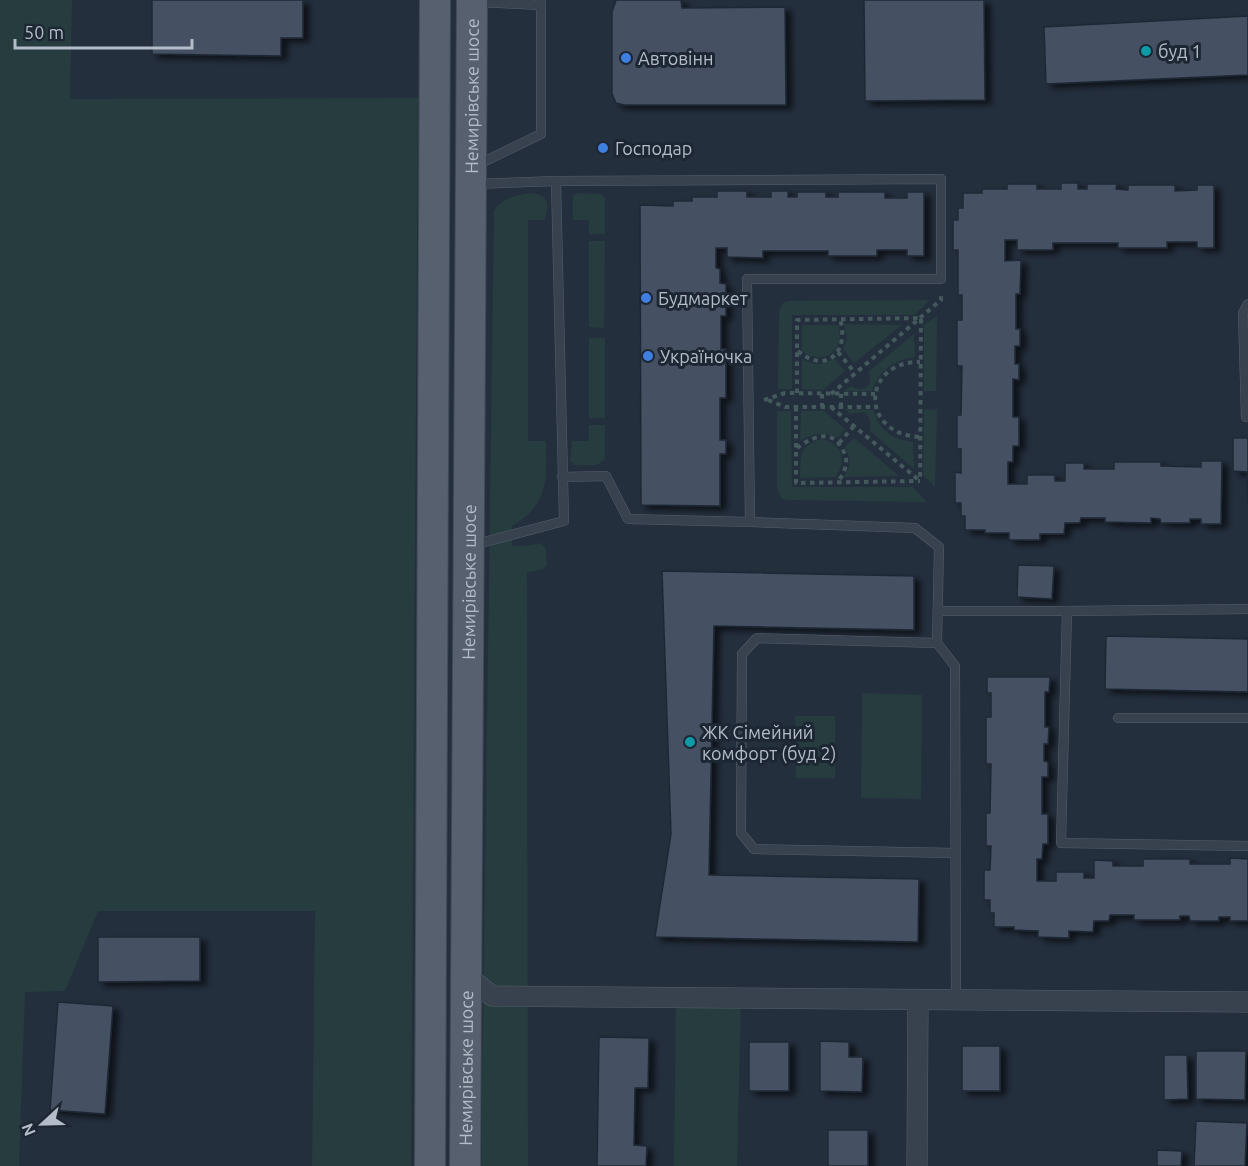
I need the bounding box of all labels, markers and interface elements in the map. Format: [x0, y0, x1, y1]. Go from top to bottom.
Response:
scale bar [15, 12, 192, 50]
street label: Немирівське шосе [461, 18, 482, 174]
text: 50 m [24, 22, 64, 42]
place label: буд 1 [1158, 41, 1202, 61]
marker: буд 1 [1139, 44, 1153, 58]
place label: Автовінн [638, 48, 714, 68]
marker: Автовінн [619, 51, 633, 65]
place label: Господар [615, 138, 692, 158]
marker: Господар [596, 141, 610, 155]
place label: Будмаркет [658, 288, 748, 308]
marker: Будмаркет [639, 291, 653, 305]
place label: Україночка [660, 346, 752, 366]
marker: Україночка [641, 349, 655, 363]
street label: Немирівське шосе [458, 504, 479, 660]
place label: ЖК Сімейний комфорт (буд 2) [702, 722, 836, 764]
marker: ЖК Сімейний комфорт (буд 2) [683, 735, 697, 749]
street label: Немирівське шосе [455, 990, 476, 1146]
north arrow [12, 1094, 72, 1154]
text: N [18, 1121, 39, 1139]

